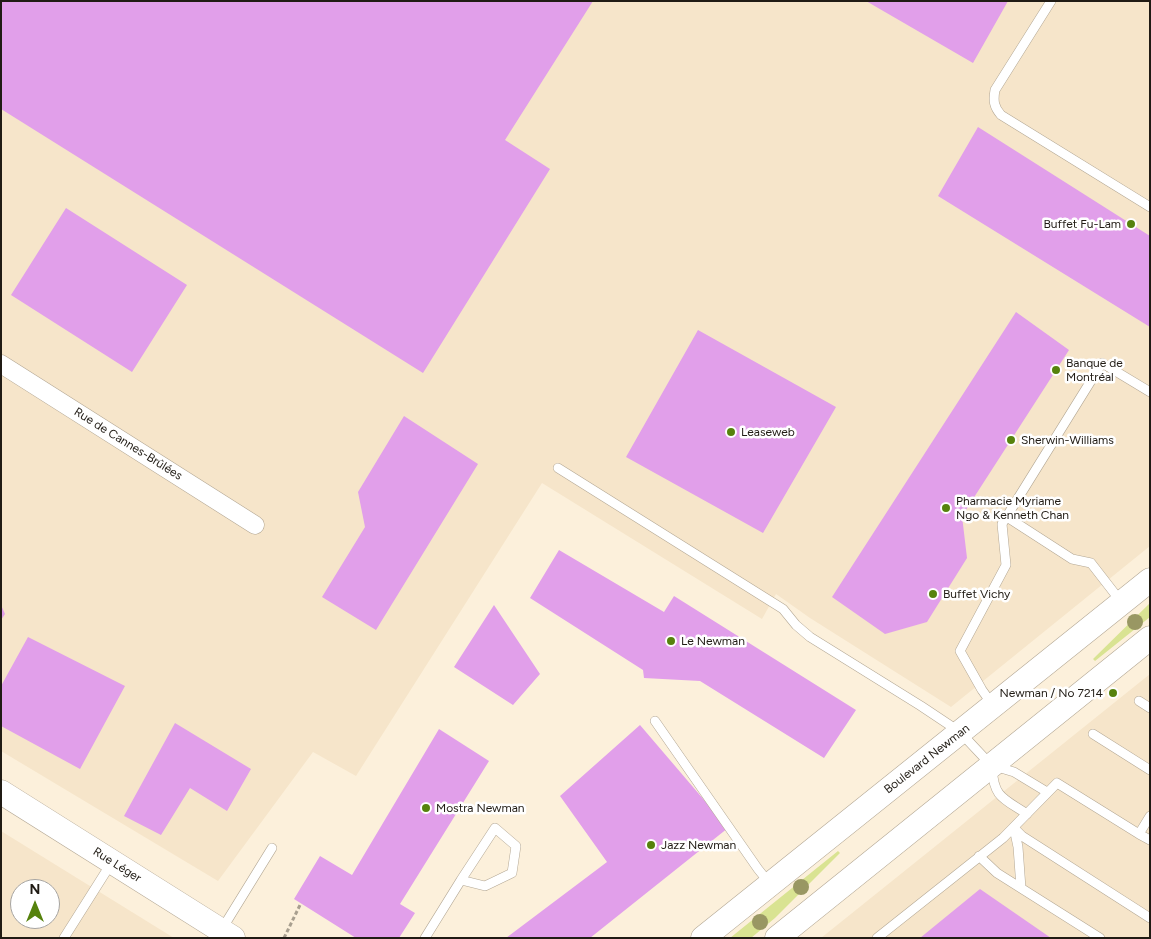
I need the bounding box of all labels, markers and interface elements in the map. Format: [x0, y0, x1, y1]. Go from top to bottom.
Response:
place label: Buffet Fu-Lam [1043, 217, 1121, 231]
marker: Buffet Fu-Lam [1125, 218, 1137, 230]
place label: Banque de Montréal [1066, 356, 1123, 384]
marker: Banque de Montréal [1050, 364, 1062, 376]
street label: Rue de Cannes-Brûlées [71, 405, 185, 483]
place label: Leaseweb [741, 425, 795, 439]
marker: Leaseweb [725, 426, 737, 438]
place label: Sherwin-Williams [1021, 433, 1114, 447]
marker: Sherwin-Williams [1005, 434, 1017, 446]
place label: Pharmacie Myriame Ngo & Kenneth Chan [956, 494, 1069, 522]
marker: Pharmacie Myriame Ngo & Kenneth Chan [940, 502, 952, 514]
place label: Buffet Vichy [943, 587, 1010, 601]
marker: Buffet Vichy [927, 588, 939, 600]
place label: Le Newman [681, 634, 745, 648]
marker: Le Newman [665, 635, 677, 647]
place label: Newman / No 7214 [1000, 686, 1103, 700]
marker: Newman / No 7214 [1107, 687, 1119, 699]
street label: Boulevard Newman [881, 721, 973, 797]
place label: Mostra Newman [436, 801, 524, 815]
marker: Mostra Newman [420, 802, 432, 814]
place label: Jazz Newman [661, 838, 736, 852]
marker: Jazz Newman [645, 839, 657, 851]
street label: Rue Léger [90, 845, 144, 885]
north arrow [10, 879, 60, 929]
text: N [30, 881, 40, 898]

